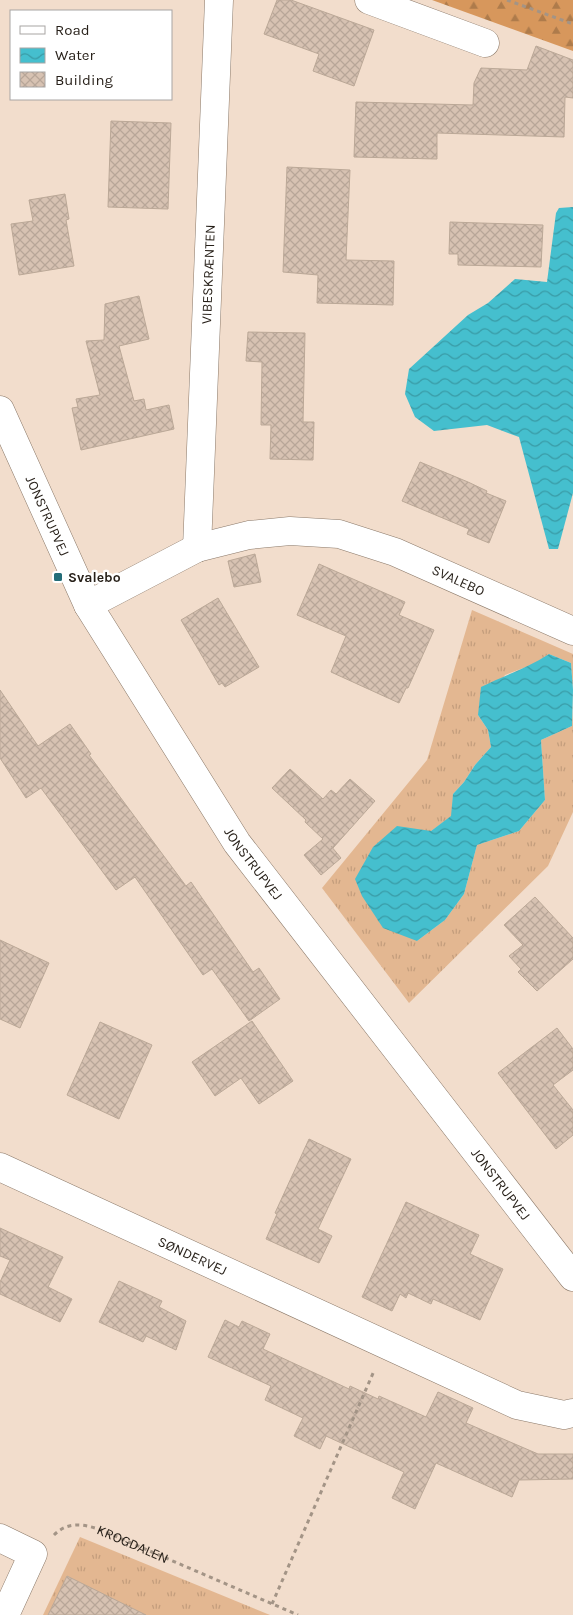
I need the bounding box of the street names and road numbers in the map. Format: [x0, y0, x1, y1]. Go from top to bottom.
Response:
street label: VIBESKRÆNTEN [197, 224, 218, 324]
street label: JONSTRUPVEJ [22, 473, 73, 559]
street label: SVALEBO [429, 561, 487, 599]
street label: JONSTRUPVEJ [221, 824, 286, 903]
street label: JONSTRUPVEJ [468, 1145, 534, 1223]
street label: SØNDERVEJ [155, 1232, 230, 1279]
street label: KROGDALEN [94, 1521, 171, 1567]

